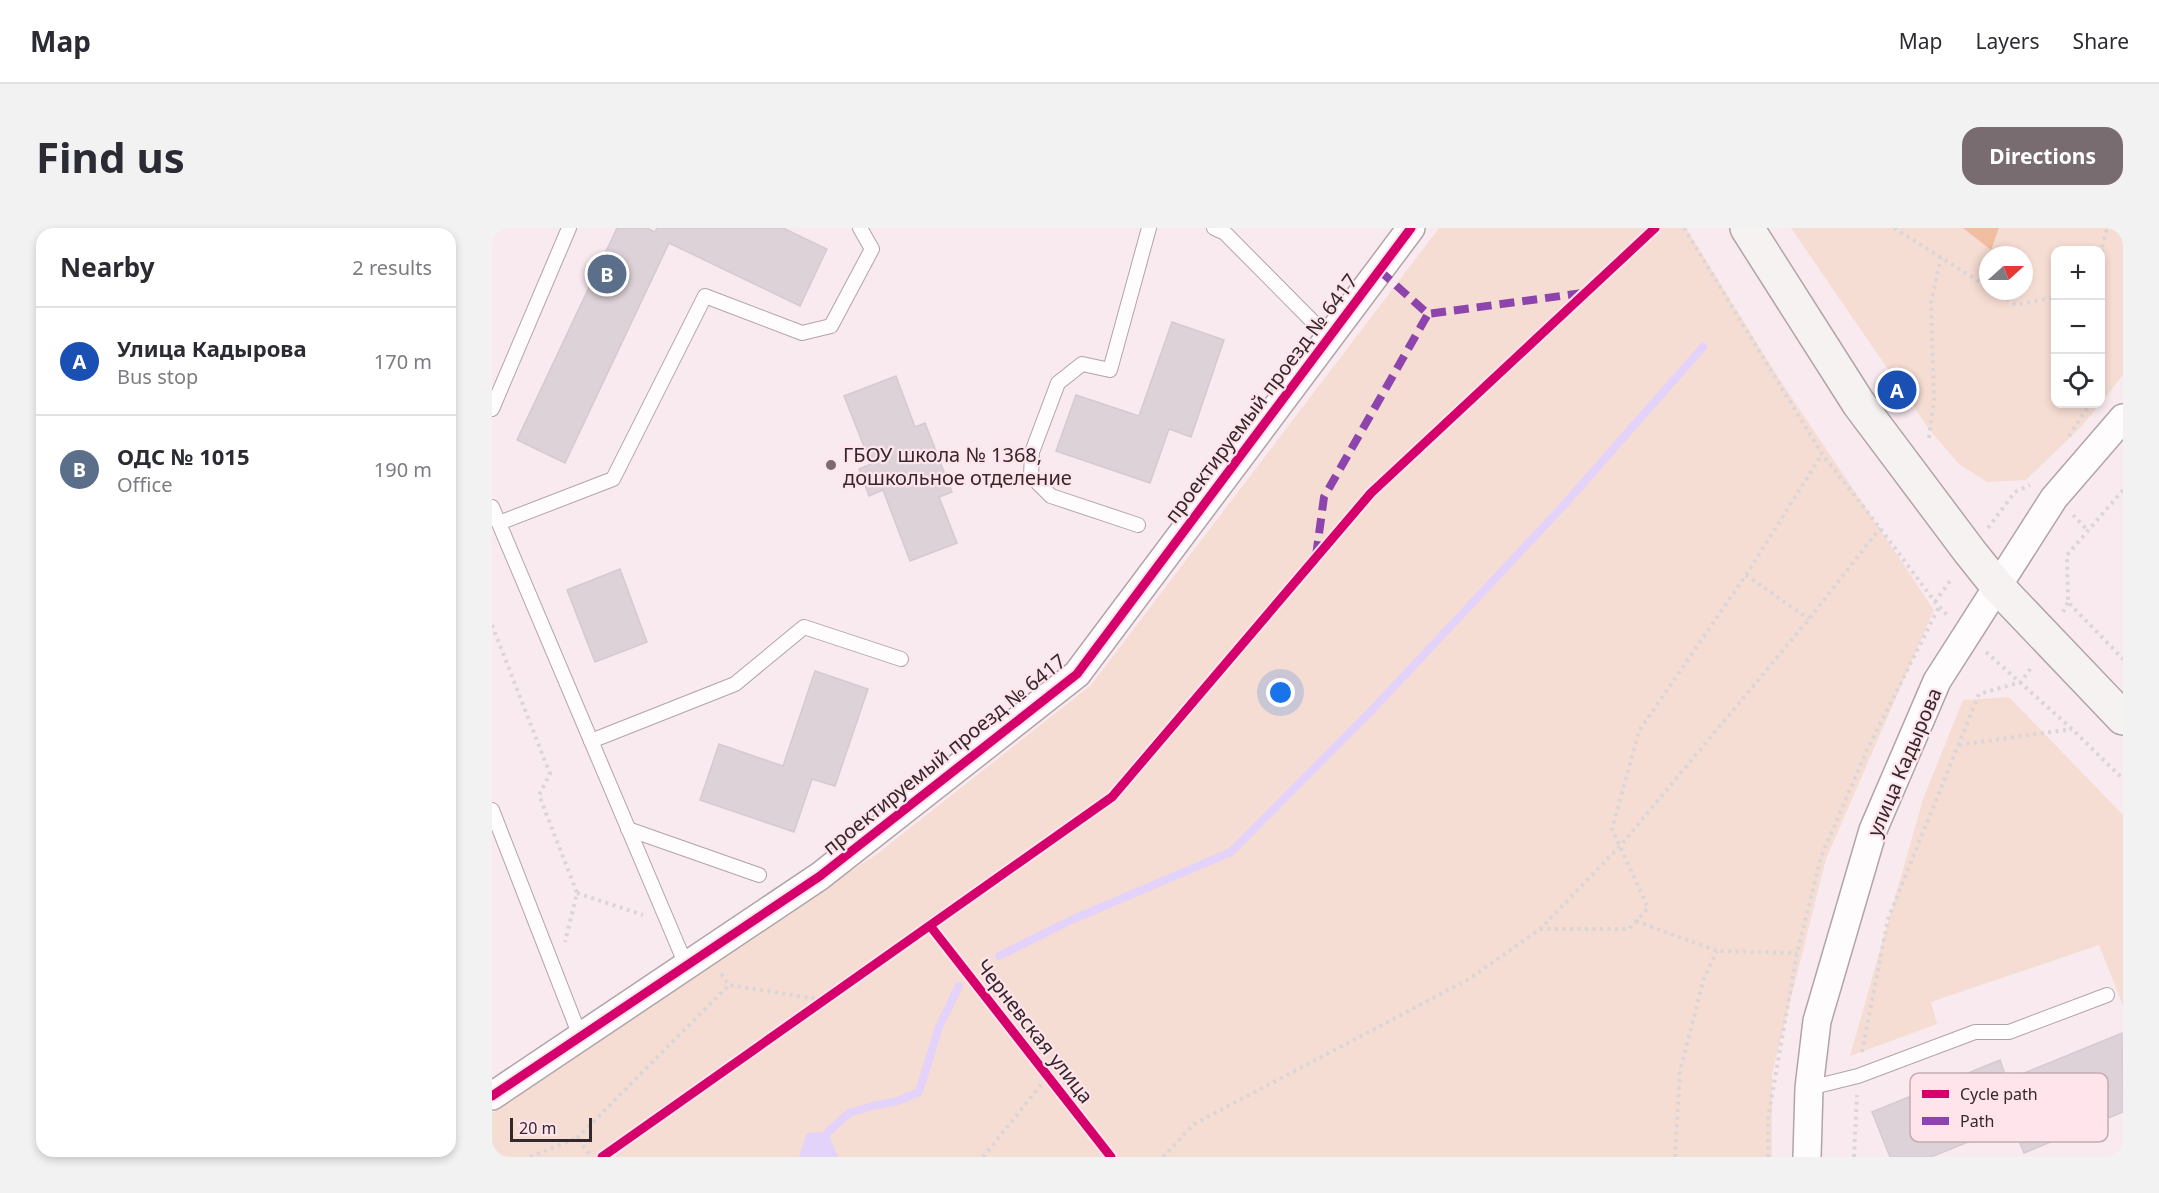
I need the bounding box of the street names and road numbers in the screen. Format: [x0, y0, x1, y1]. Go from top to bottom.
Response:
street label: проектируемый проезд № 6417 [1158, 268, 1364, 528]
street label: проектируемый проезд № 6417 [817, 647, 1071, 861]
street label: улица Кадырова [1860, 684, 1948, 840]
street label: Черневская улица [970, 953, 1100, 1109]

